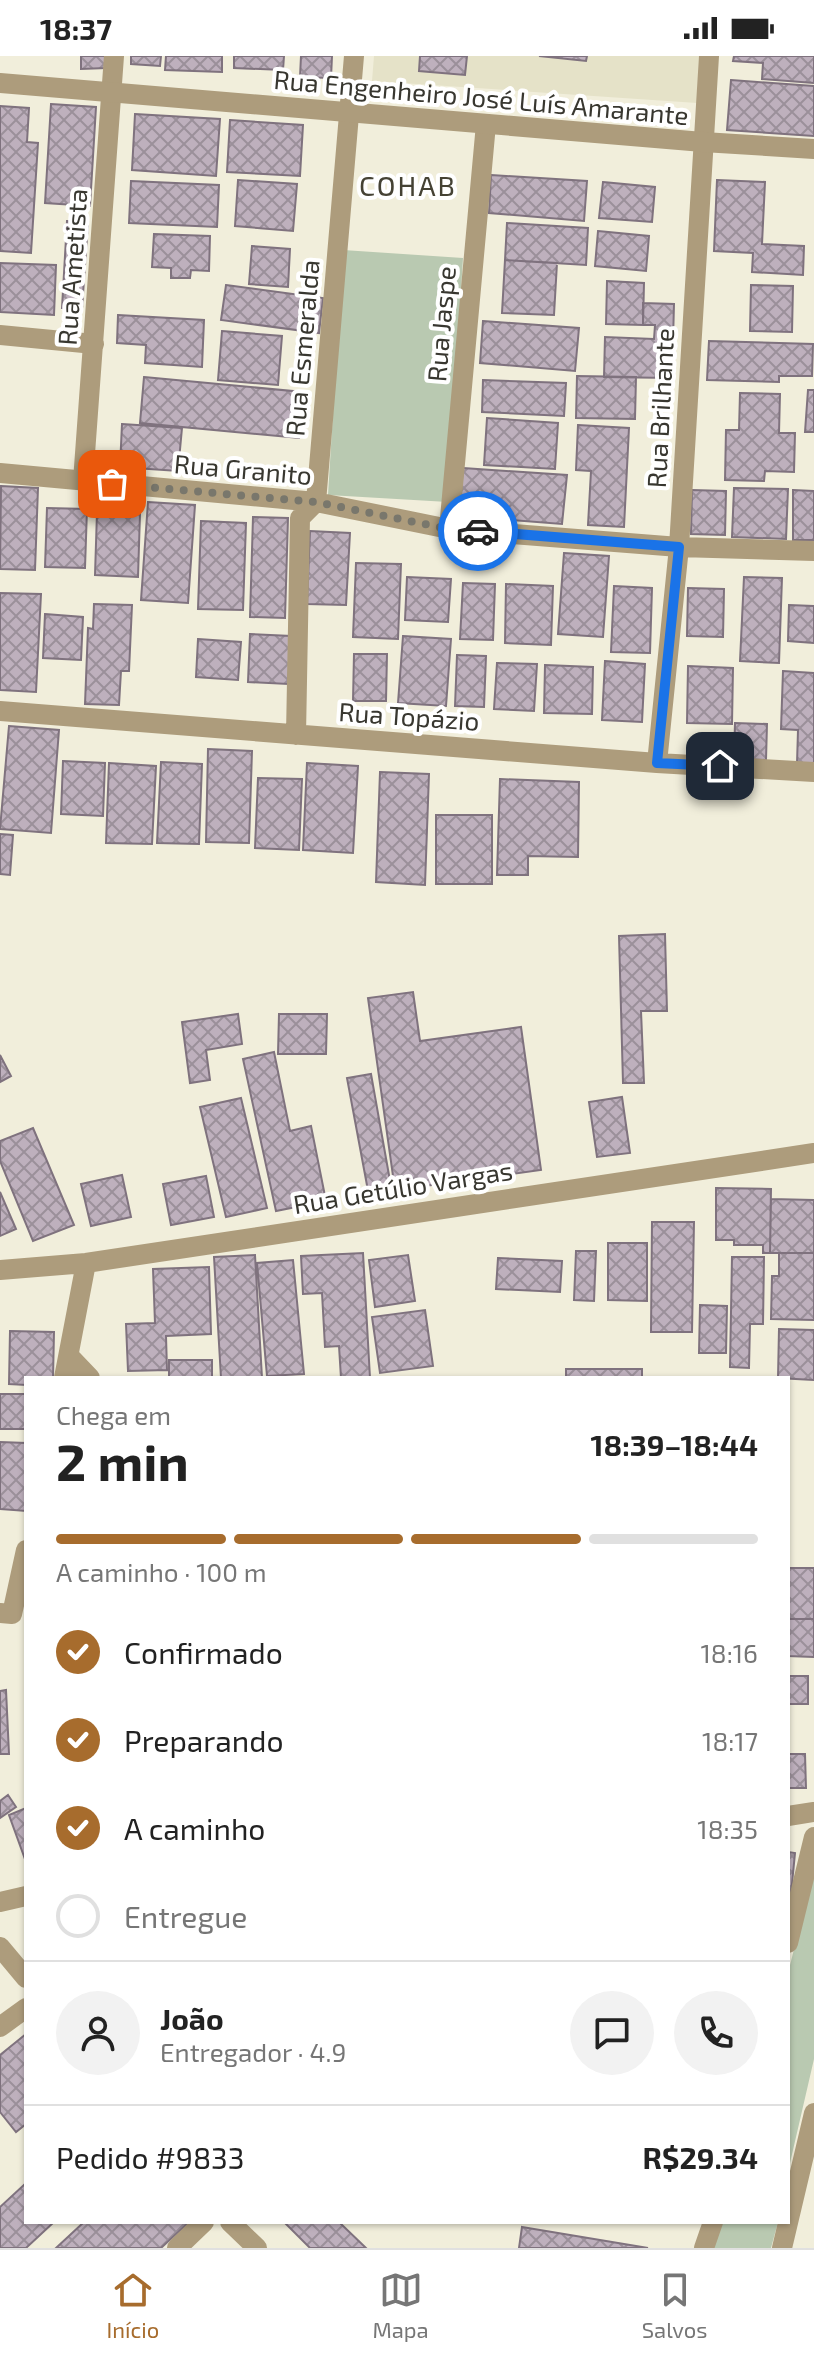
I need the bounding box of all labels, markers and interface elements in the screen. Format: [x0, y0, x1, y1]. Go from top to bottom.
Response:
text: 18:37 [40, 10, 112, 46]
street label: Rua Engenheiro José Luís Amarante [272, 63, 690, 130]
district label: COHAB [359, 168, 457, 202]
street label: Rua Ametista [51, 188, 92, 346]
street label: Rua Esmeralda [278, 258, 325, 437]
street label: Rua Jaspe [420, 265, 461, 383]
street label: Rua Brilhante [640, 327, 679, 489]
street label: Rua Granito [173, 447, 313, 490]
pin [78, 450, 146, 518]
icon: bag [90, 462, 134, 506]
courier [438, 491, 518, 571]
icon: car [456, 509, 500, 553]
street label: Rua Topázio [338, 695, 481, 736]
pin [686, 732, 754, 800]
icon: home [698, 744, 742, 788]
street label: Rua Getúlio Vargas [291, 1154, 515, 1219]
text: Chega em [56, 1399, 171, 1430]
text: 18:39–18:44 [591, 1426, 758, 1462]
text: 2 min [56, 1429, 189, 1491]
text: A caminho · 100 m [56, 1556, 267, 1587]
icon: check [56, 1630, 100, 1674]
text: Confirmado [124, 1634, 283, 1670]
text: 18:16 [701, 1637, 758, 1668]
icon: check [56, 1718, 100, 1762]
text: Preparando [124, 1722, 283, 1758]
text: 18:17 [702, 1725, 758, 1756]
icon: check [56, 1806, 100, 1850]
text: A caminho [124, 1810, 265, 1846]
text: 18:35 [697, 1813, 758, 1844]
text: Entregue [124, 1898, 247, 1934]
button: person [56, 1991, 140, 2075]
button: chat [570, 1991, 654, 2075]
button: phone [674, 1991, 758, 2075]
text: João [160, 2000, 224, 2036]
text: Entregador · 4.9 [160, 2036, 346, 2067]
text: Pedido #9833 [56, 2139, 244, 2175]
text: R$29.34 [643, 2139, 758, 2175]
tab: Início [107, 2268, 159, 2342]
tab: Mapa [372, 2268, 429, 2342]
tab: Salvos [642, 2268, 707, 2342]

